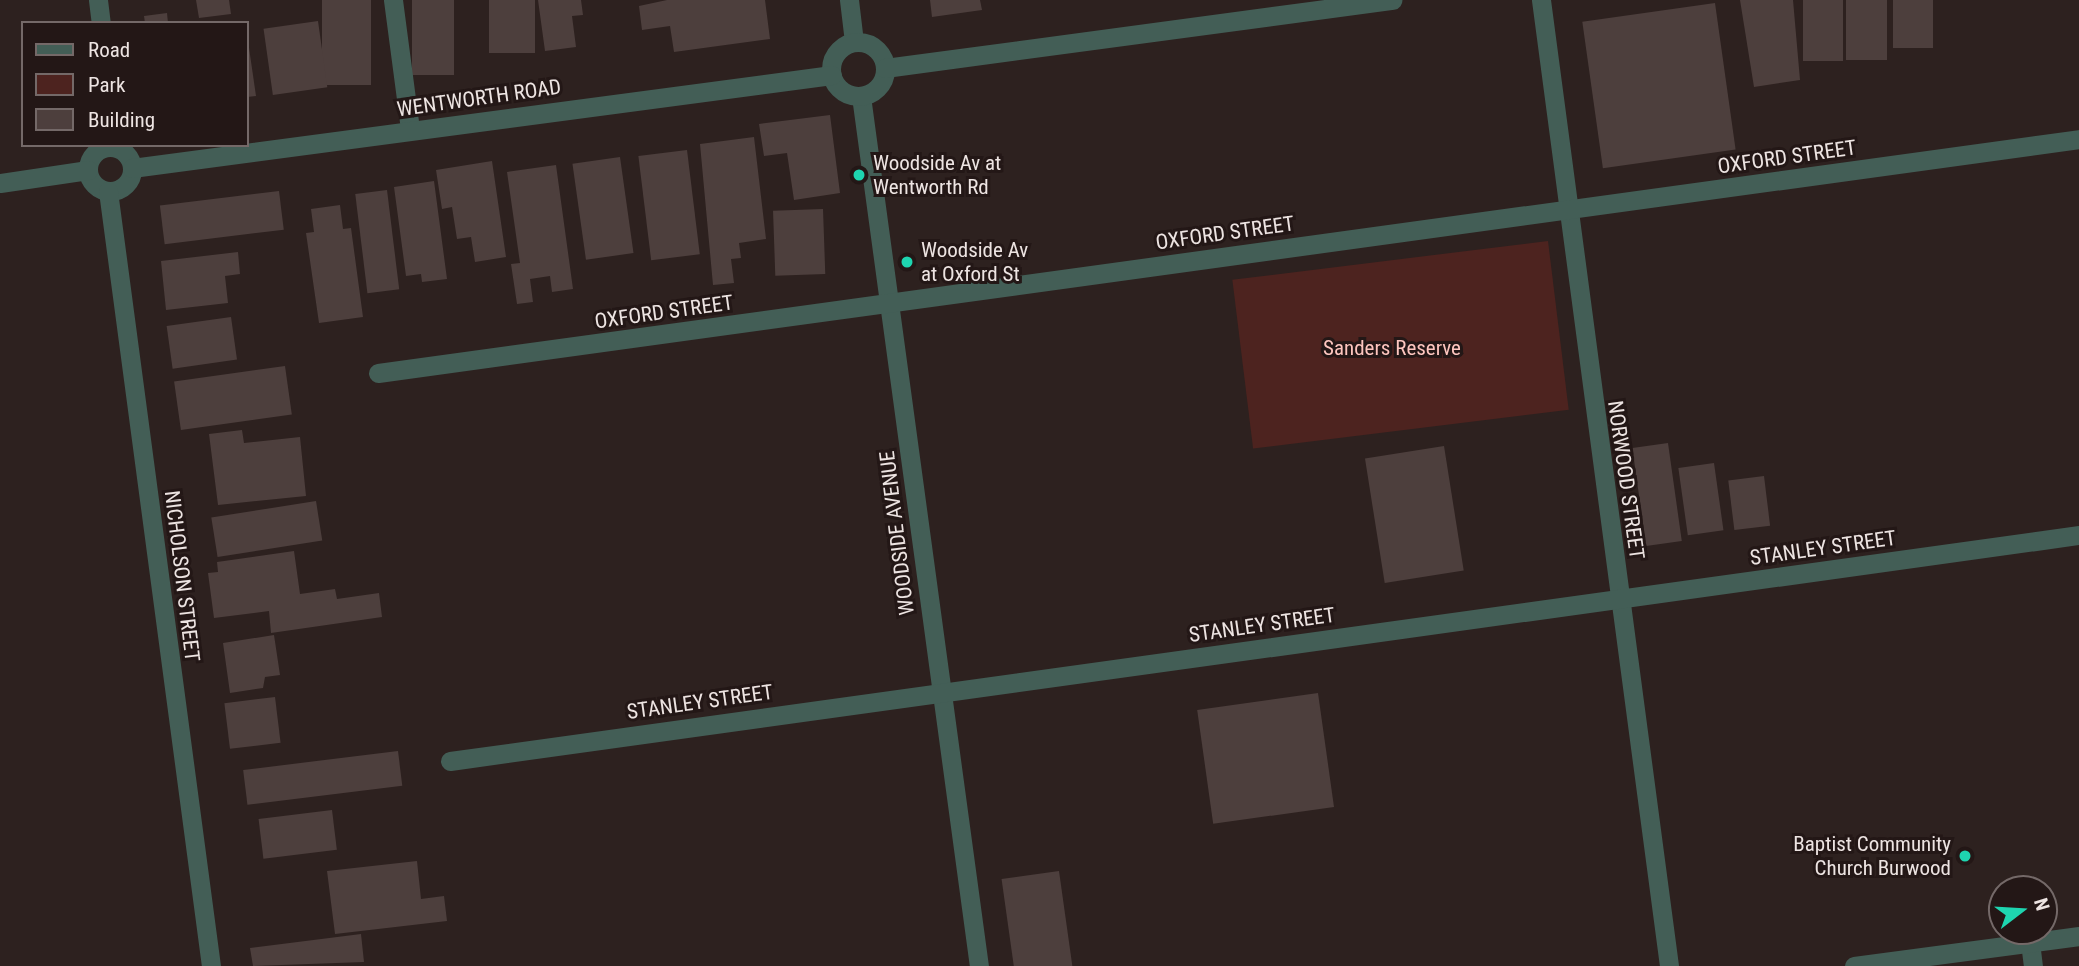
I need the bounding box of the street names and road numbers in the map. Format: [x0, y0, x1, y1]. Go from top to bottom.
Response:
street label: WENTWORTH ROAD [395, 74, 563, 122]
street label: OXFORD STREET [1716, 135, 1858, 179]
street label: OXFORD STREET [1154, 211, 1296, 255]
street label: OXFORD STREET [593, 290, 735, 334]
street label: NORWOOD STREET [1602, 399, 1650, 561]
street label: WOODSIDE AVENUE [874, 449, 920, 617]
street label: NICHOLSON STREET [159, 489, 205, 663]
street label: STANLEY STREET [1748, 525, 1898, 571]
street label: STANLEY STREET [1187, 602, 1337, 648]
street label: STANLEY STREET [625, 679, 775, 725]

